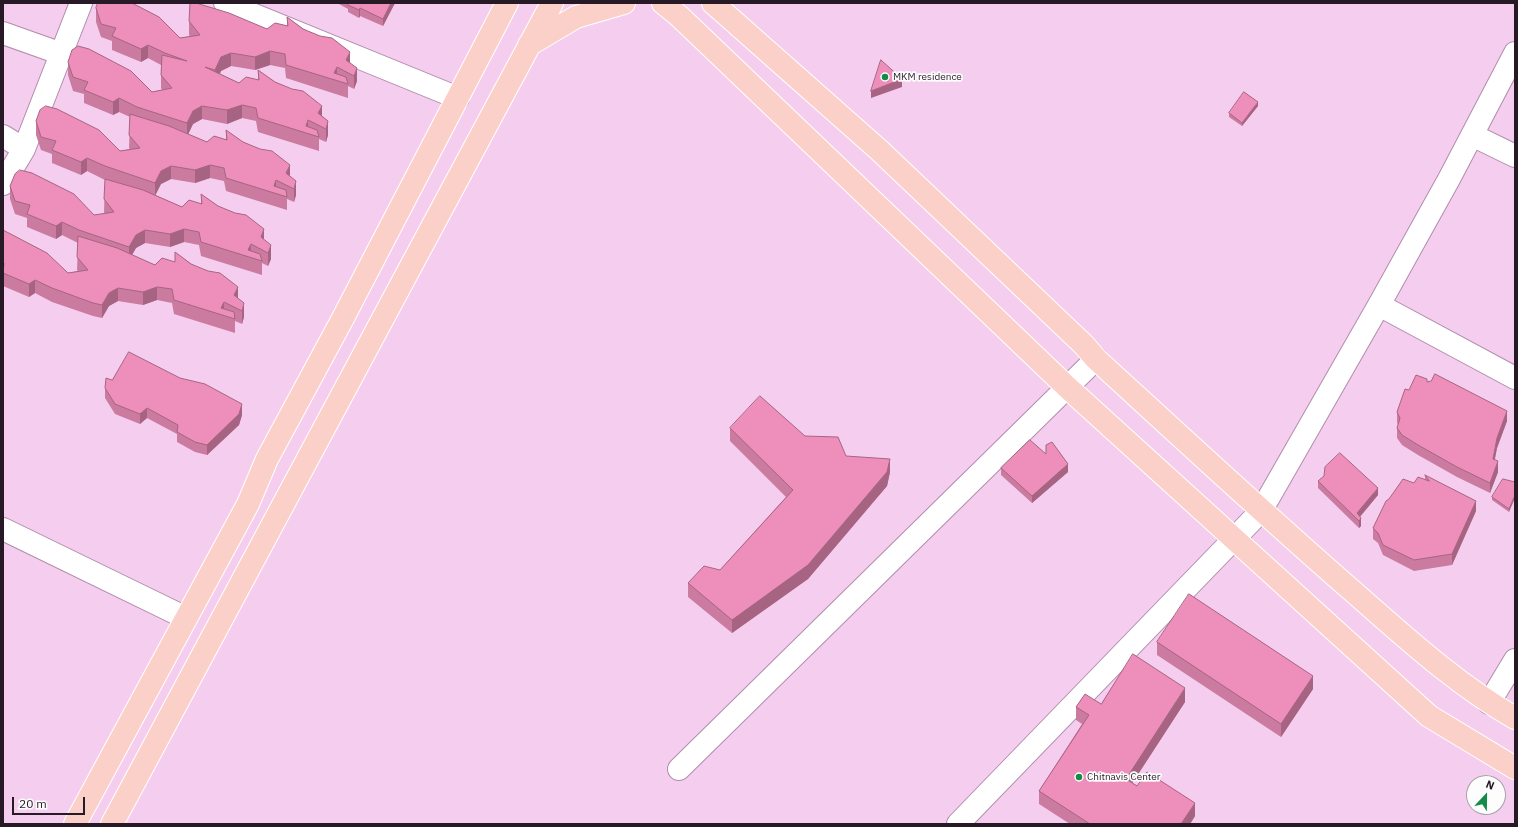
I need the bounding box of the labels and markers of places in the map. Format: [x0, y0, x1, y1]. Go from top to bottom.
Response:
place label: MKM residence [893, 71, 962, 83]
marker: MKM residence [880, 72, 890, 82]
place label: Chitnavis Center [1087, 771, 1160, 783]
marker: Chitnavis Center [1074, 772, 1084, 782]

